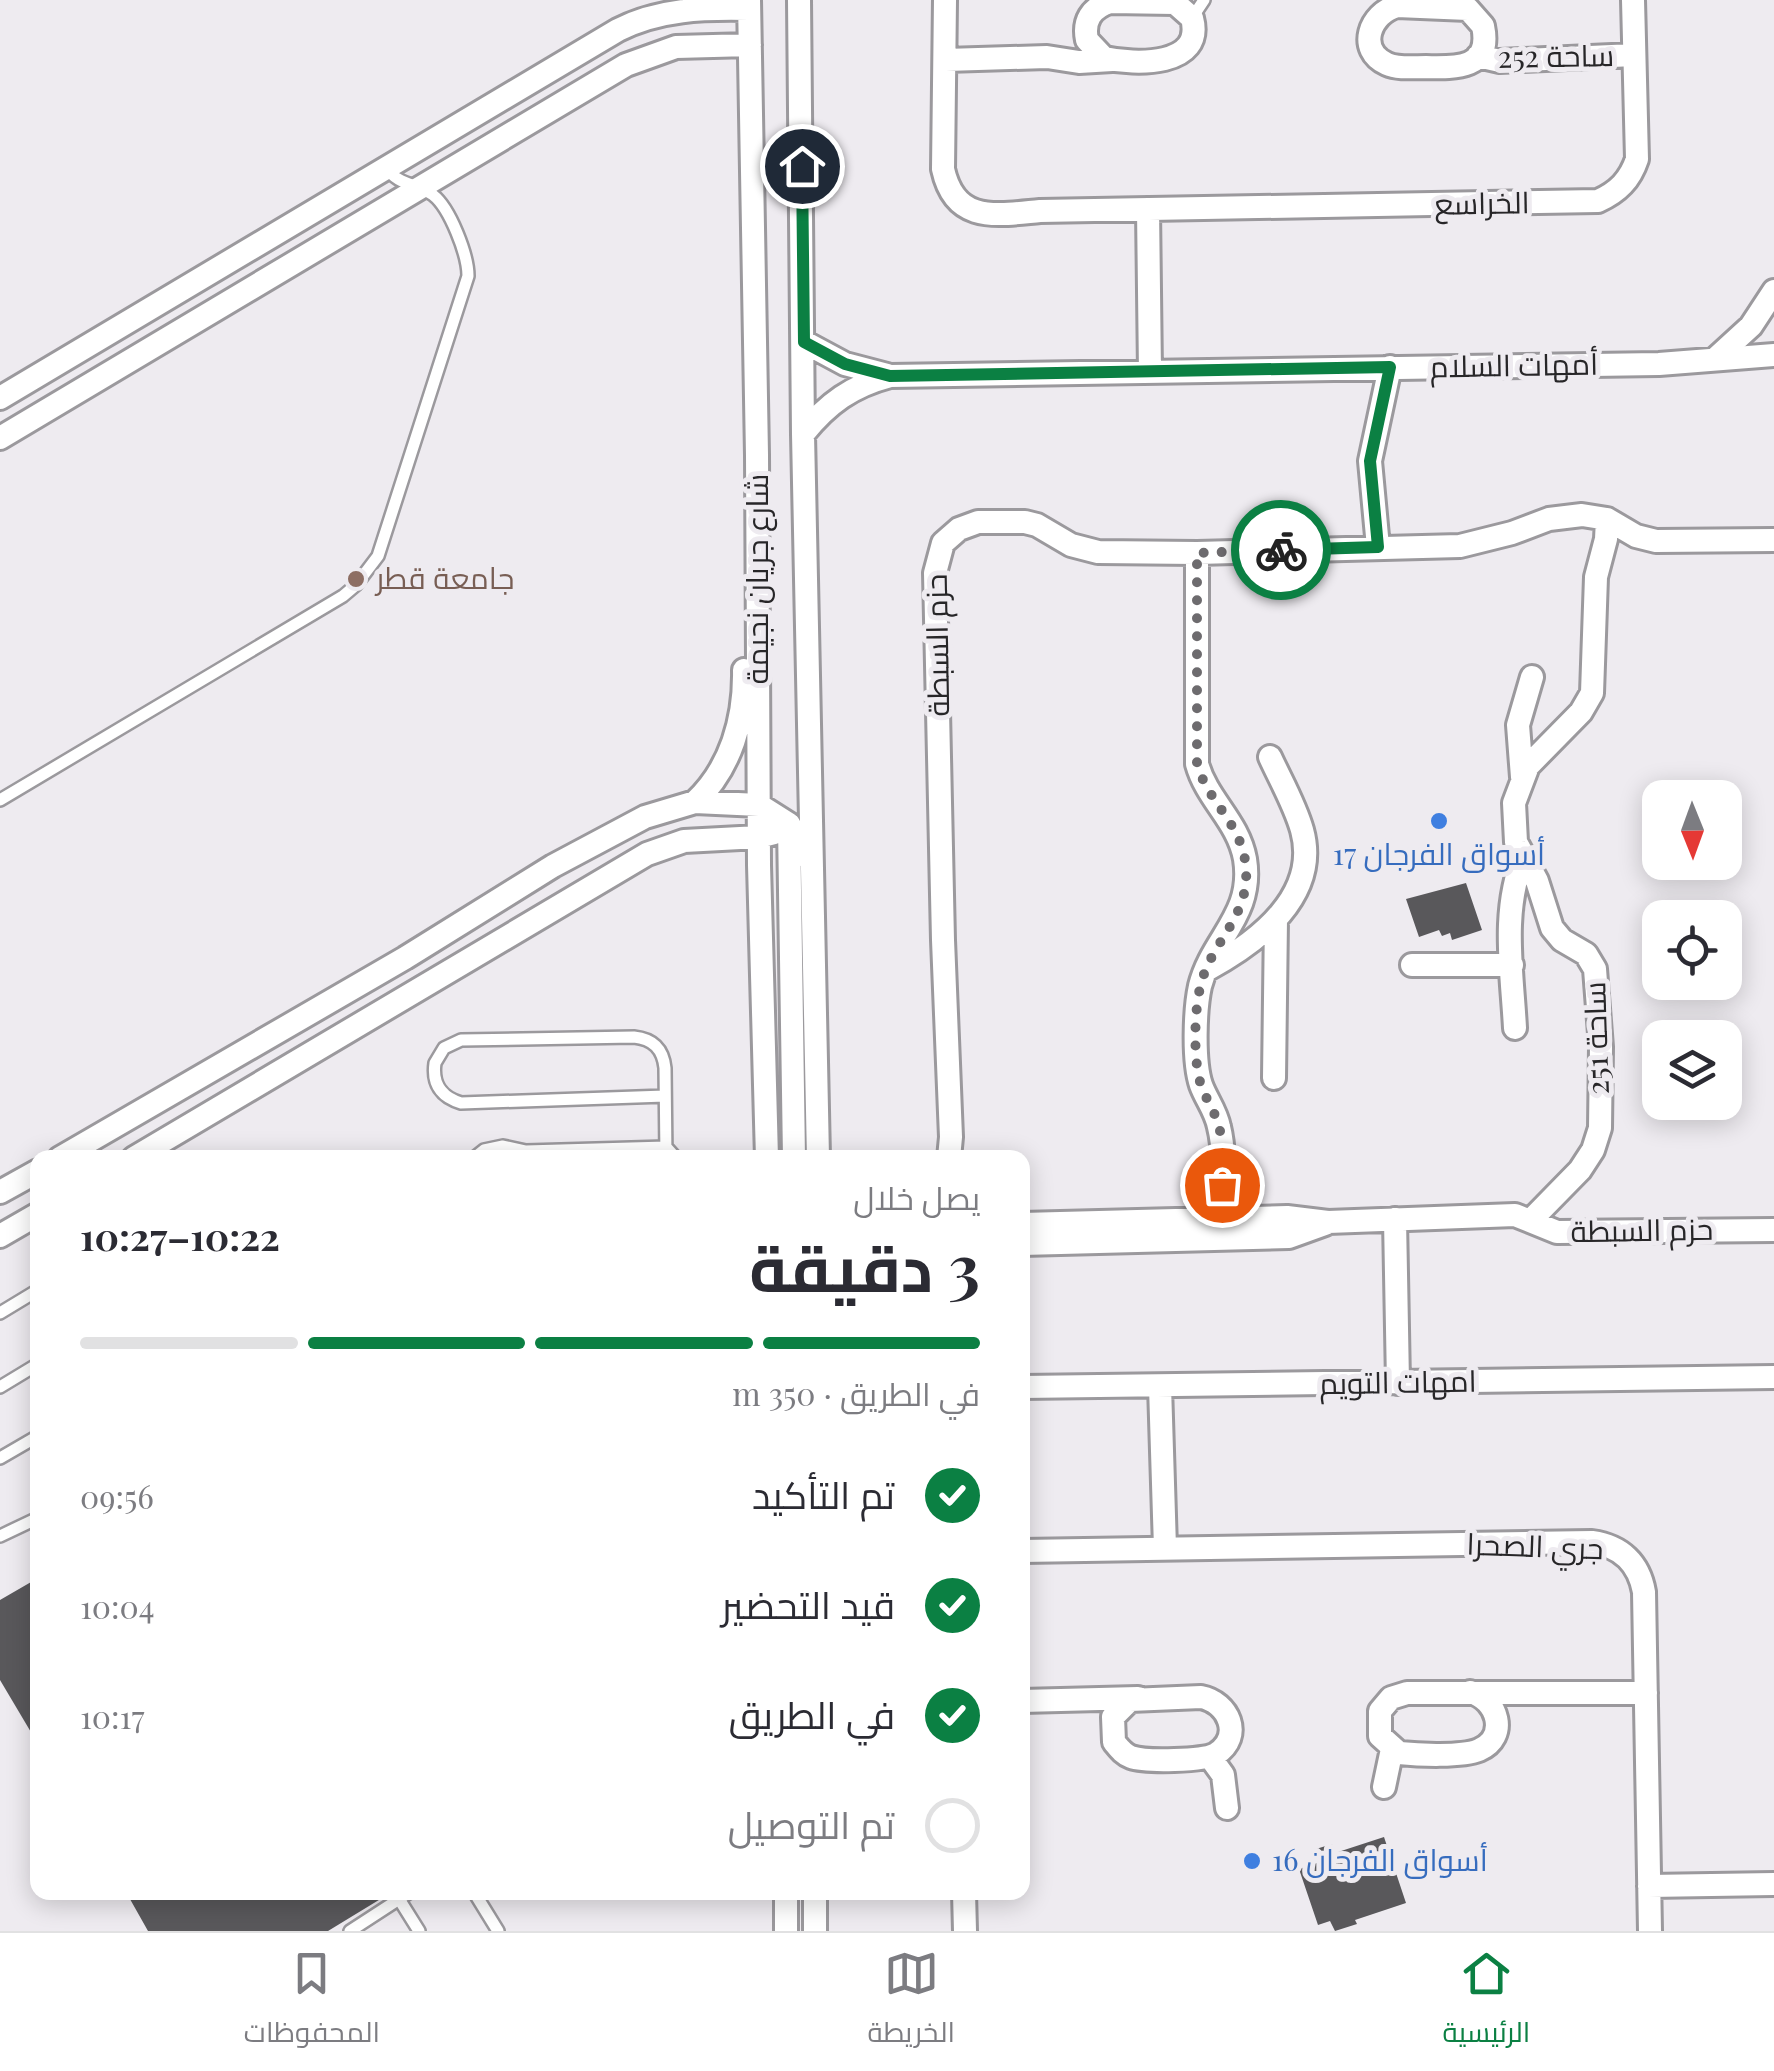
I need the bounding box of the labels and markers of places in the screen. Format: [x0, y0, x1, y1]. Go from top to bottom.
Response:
pin [760, 124, 845, 209]
place label: جامعة قطر [374, 557, 514, 597]
marker: جامعة قطر [345, 568, 367, 590]
marker: أسواق الفرجان 17 [1428, 810, 1450, 832]
place label: أسواق الفرجان 17 [1333, 833, 1545, 873]
pin [1180, 1143, 1265, 1228]
place label: أسواق الفرجان 16 [1272, 1839, 1488, 1879]
marker: أسواق الفرجان 16 [1241, 1850, 1263, 1872]

